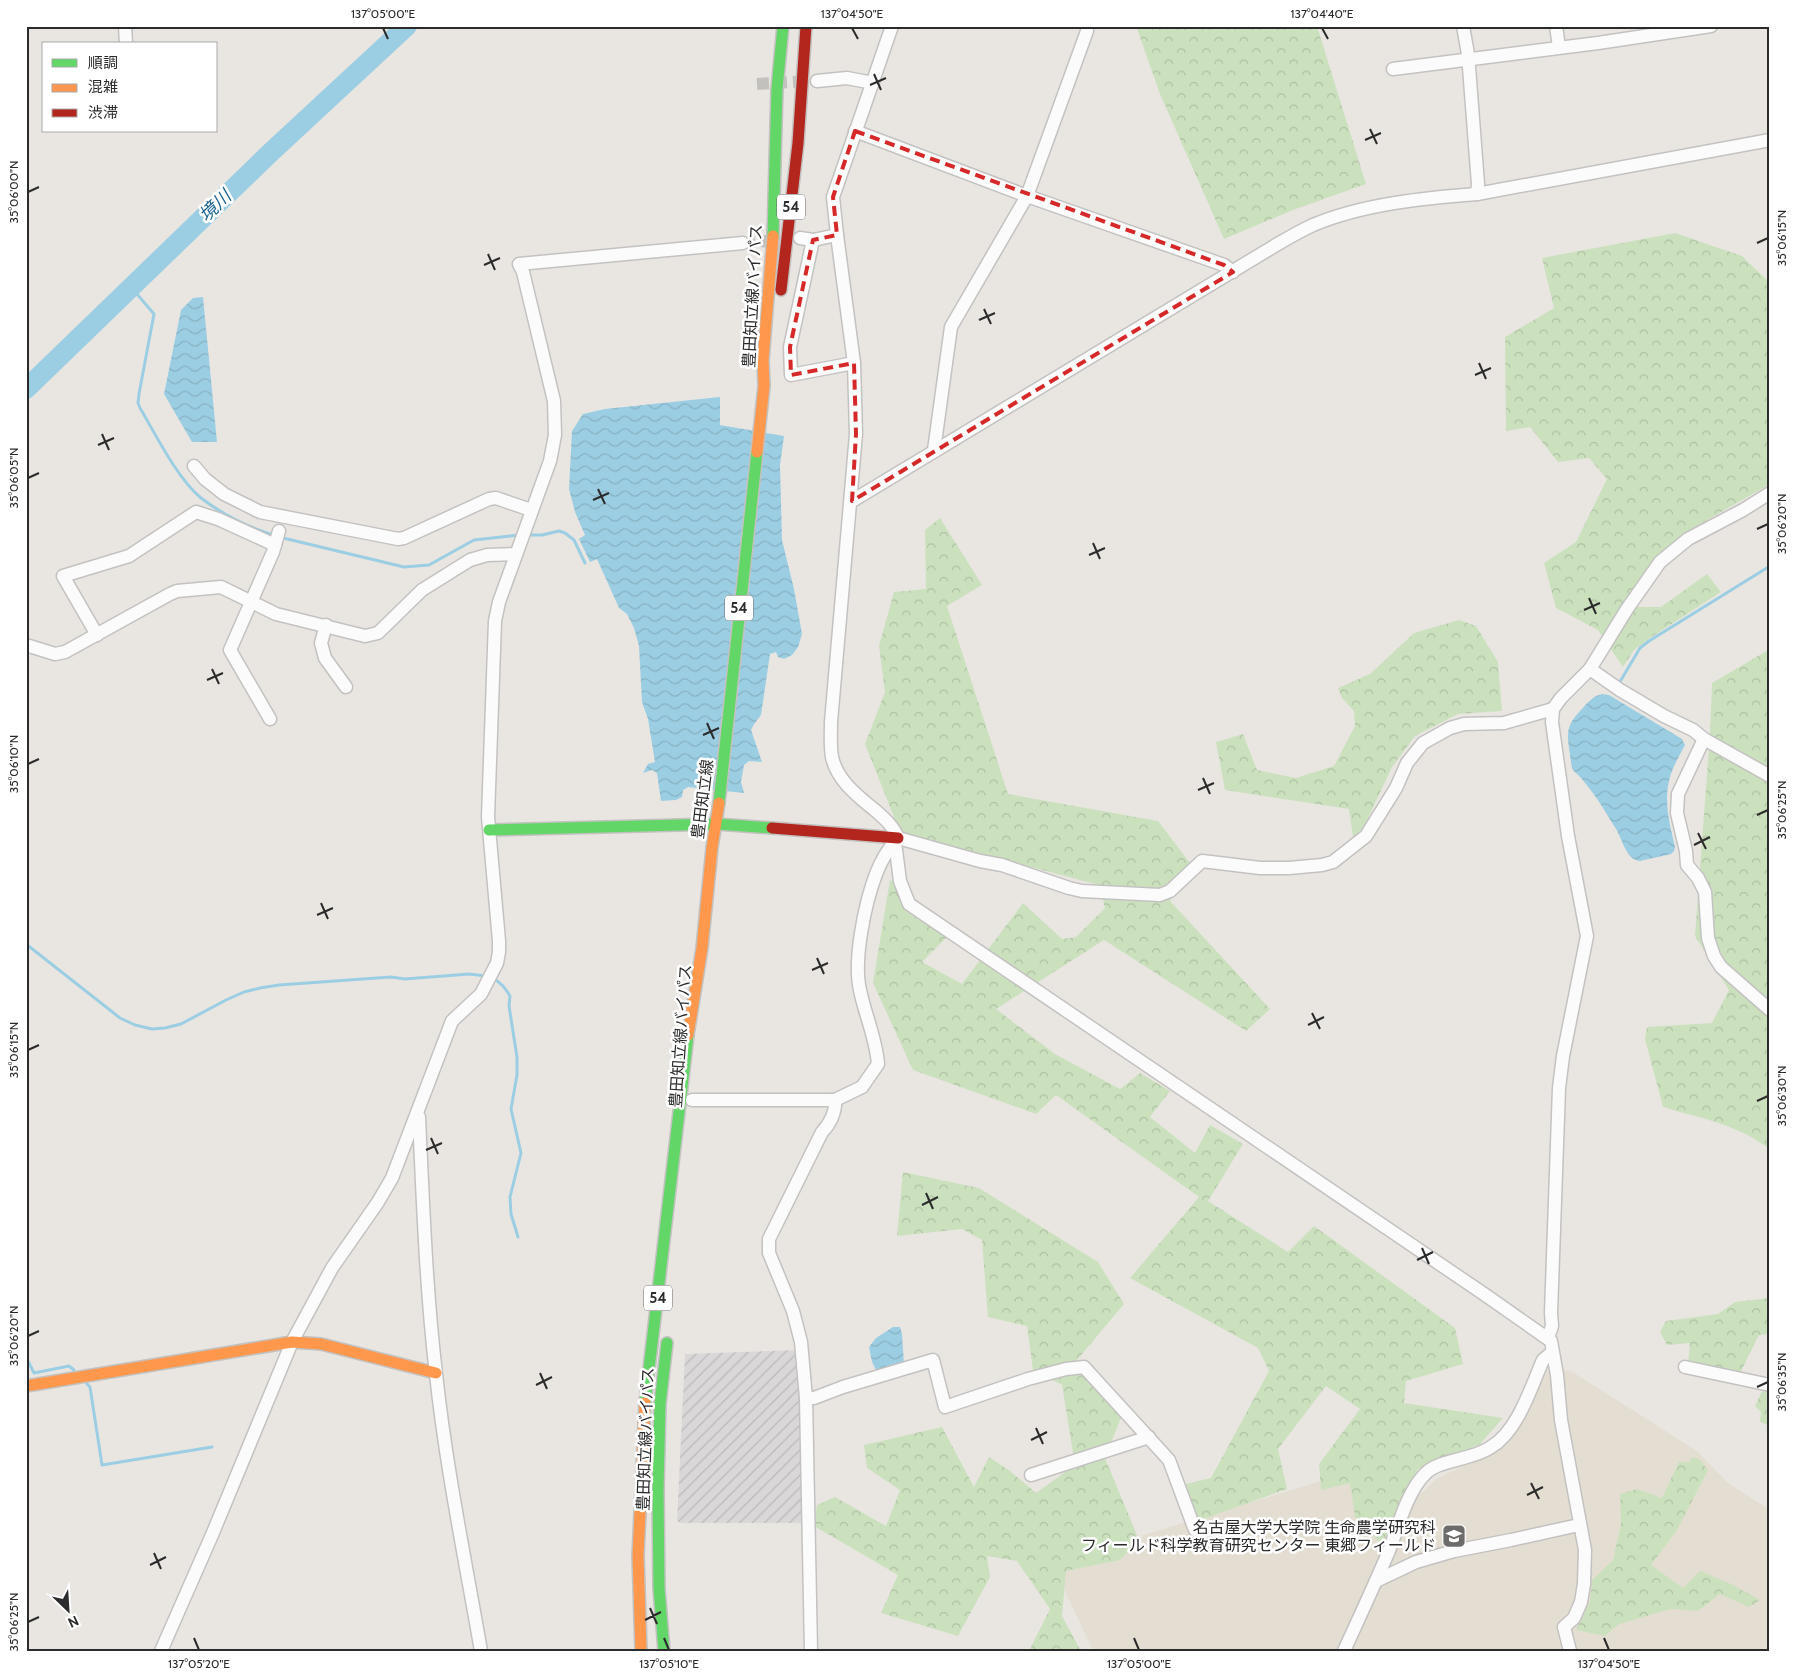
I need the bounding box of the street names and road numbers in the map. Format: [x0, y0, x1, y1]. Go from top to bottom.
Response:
road number: 54 [777, 194, 805, 220]
street label: 豊田知立線バイパス [739, 224, 766, 368]
road number: 54 [725, 596, 753, 620]
street label: 豊田知立線 [688, 758, 717, 840]
street label: 豊田知立線バイパス [666, 964, 695, 1108]
road number: 54 [644, 1286, 672, 1310]
street label: 豊田知立線バイパス [633, 1367, 658, 1511]

